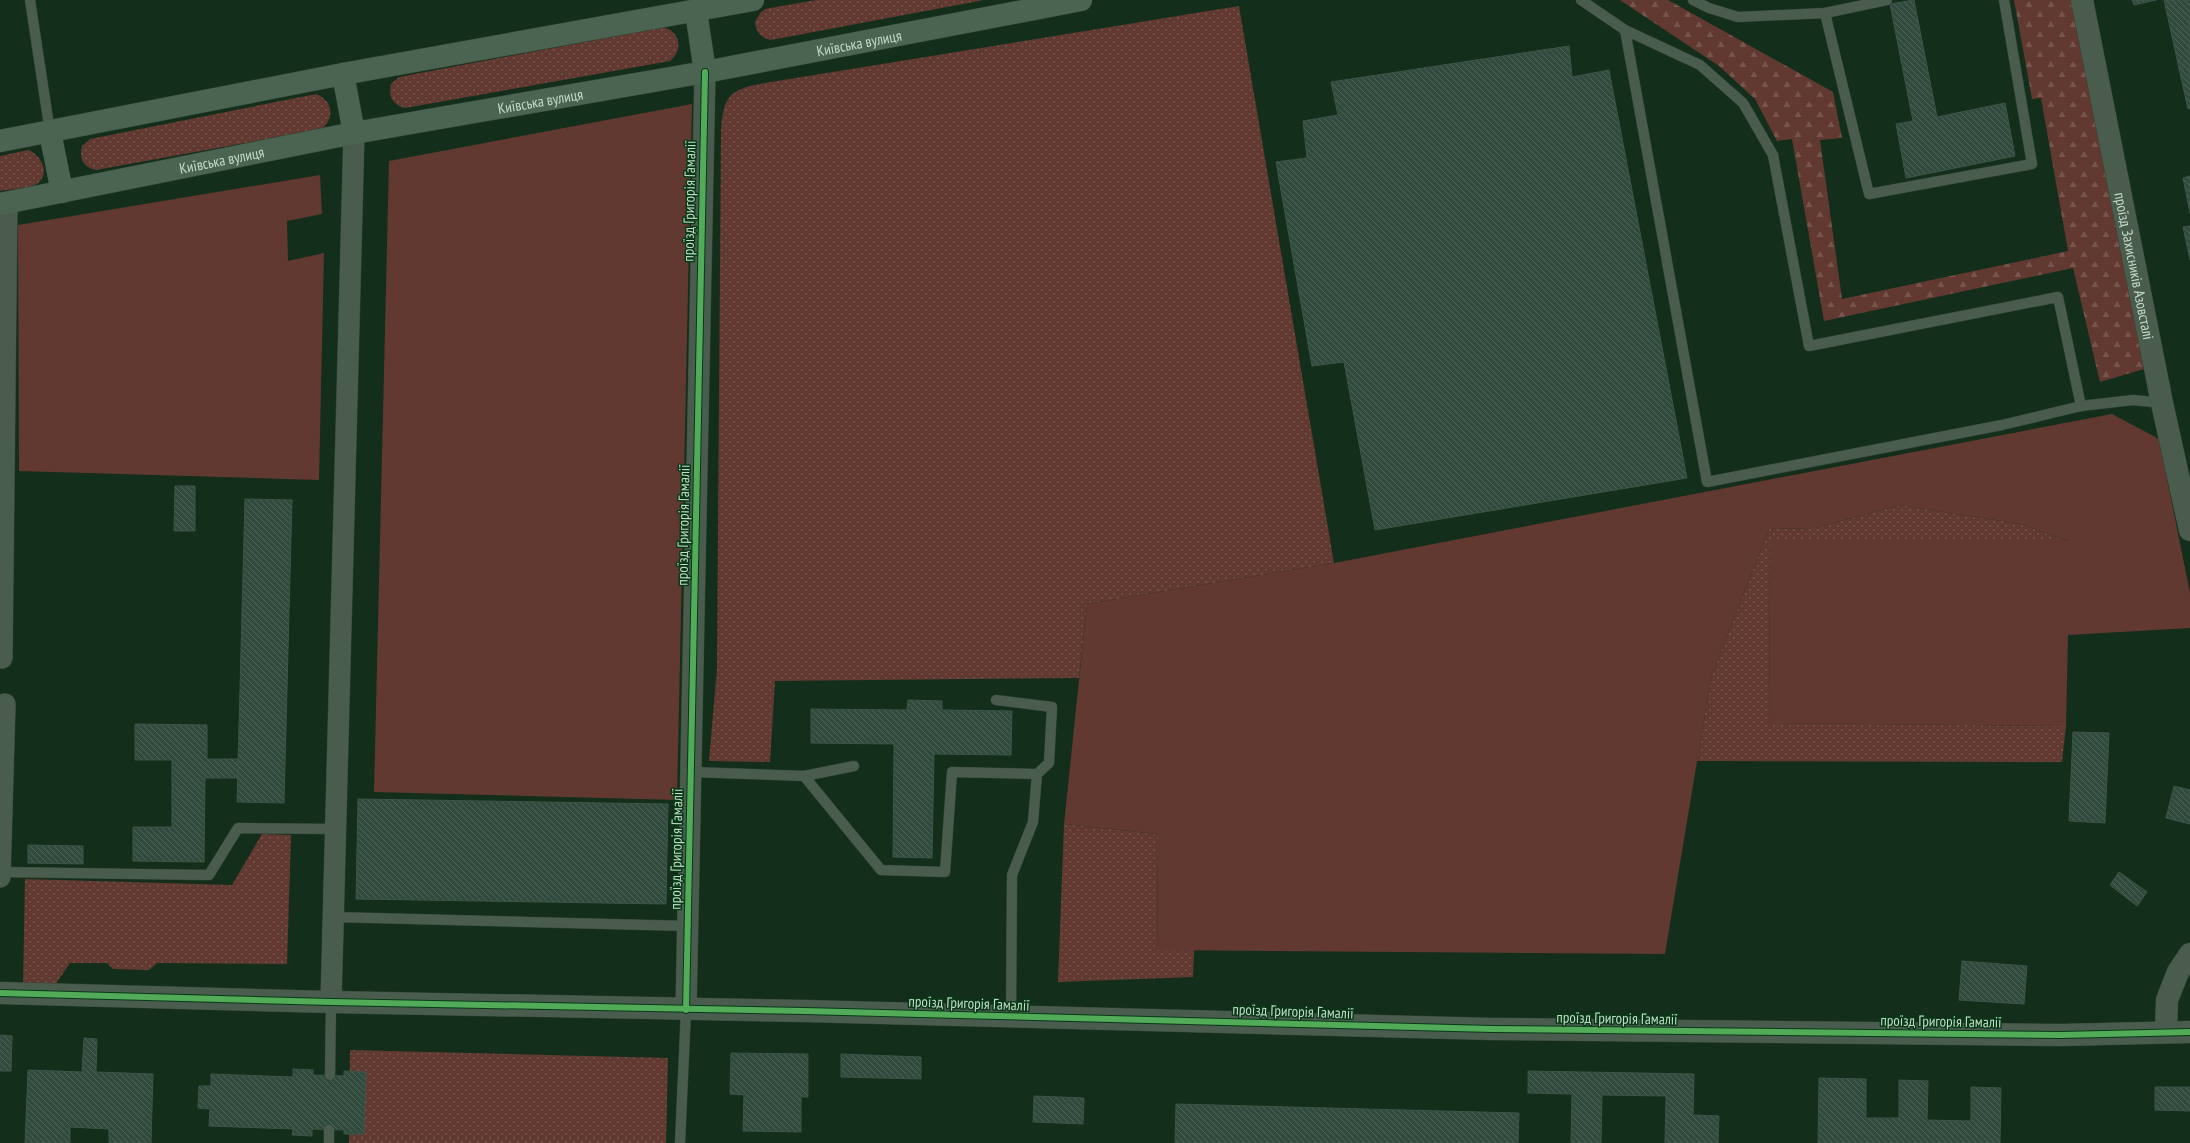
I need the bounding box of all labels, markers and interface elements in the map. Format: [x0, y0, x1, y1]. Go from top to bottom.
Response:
street label: Київська вулиця [815, 25, 903, 60]
street label: Київська вулиця [496, 84, 584, 117]
street label: проїзд Григорія Гамалії [678, 140, 700, 262]
street label: Київська вулиця [177, 142, 266, 177]
street label: проїзд Захисників Азовсталі [2111, 190, 2159, 341]
street label: проїзд Григорія Гамалії [672, 464, 694, 586]
street label: проїзд Григорія Гамалії [665, 788, 687, 910]
street label: проїзд Григорія Гамалії [908, 991, 1030, 1015]
street label: проїзд Григорія Гамалії [1232, 999, 1354, 1023]
street label: проїзд Григорія Гамалії [1556, 1007, 1678, 1029]
street label: проїзд Григорія Гамалії [1880, 1010, 2002, 1032]

